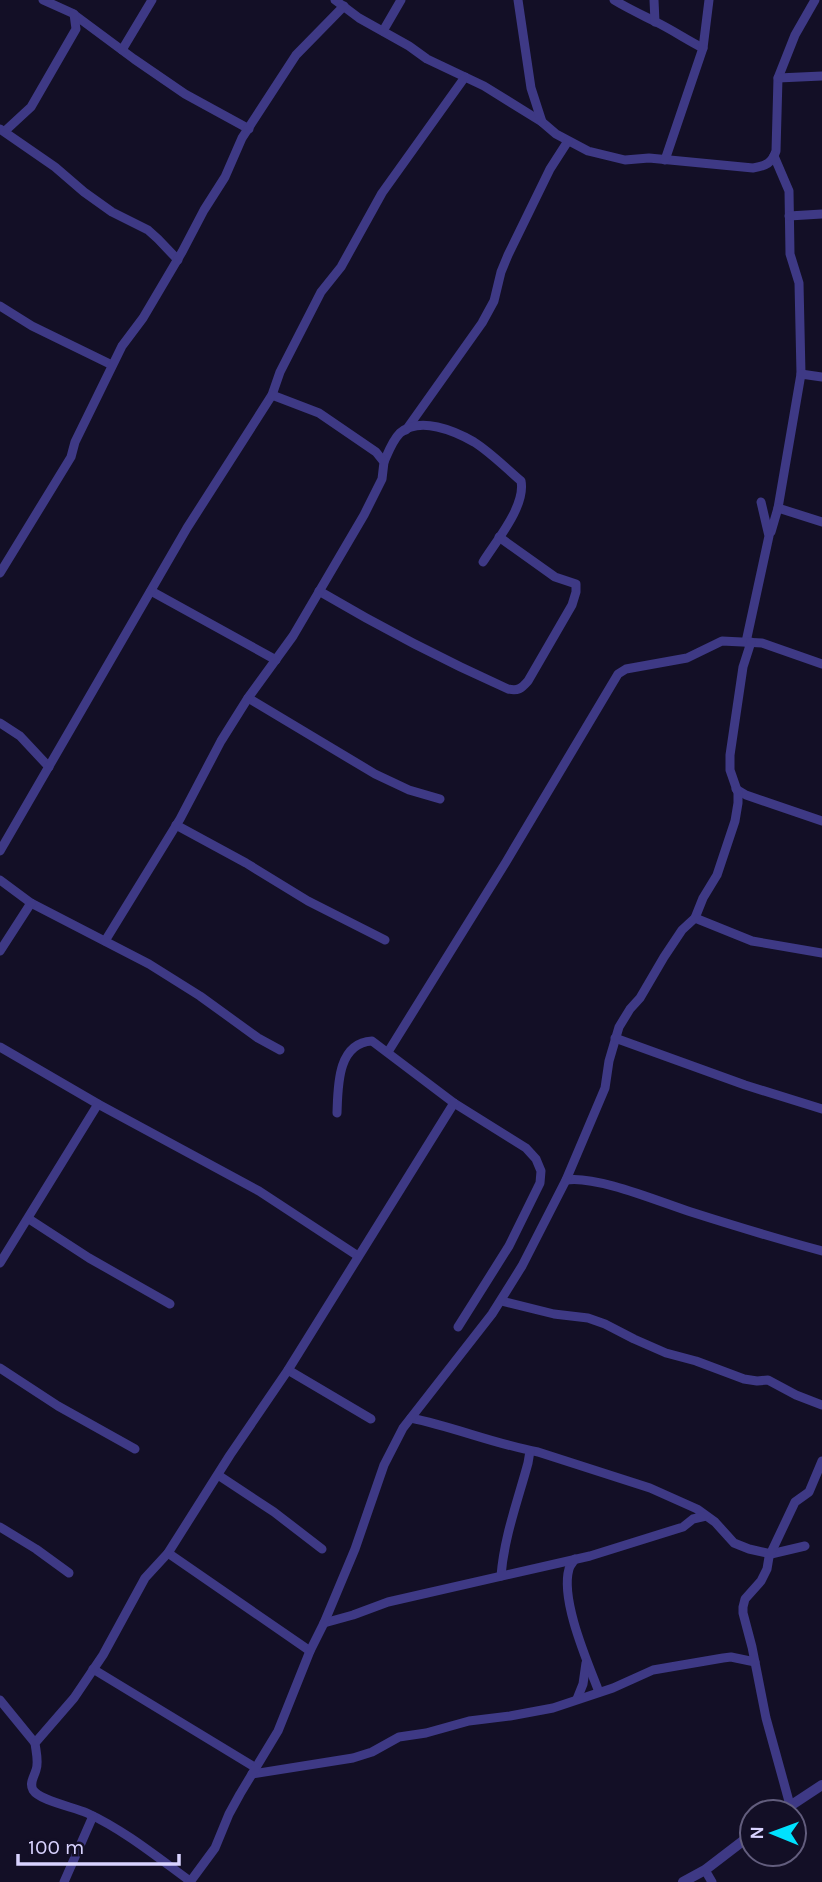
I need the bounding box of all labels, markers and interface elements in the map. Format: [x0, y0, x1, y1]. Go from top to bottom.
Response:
north arrow [738, 1798, 808, 1868]
scale bar [18, 1822, 178, 1866]
text: N [746, 1826, 768, 1840]
text: 100 m [28, 1835, 85, 1859]

